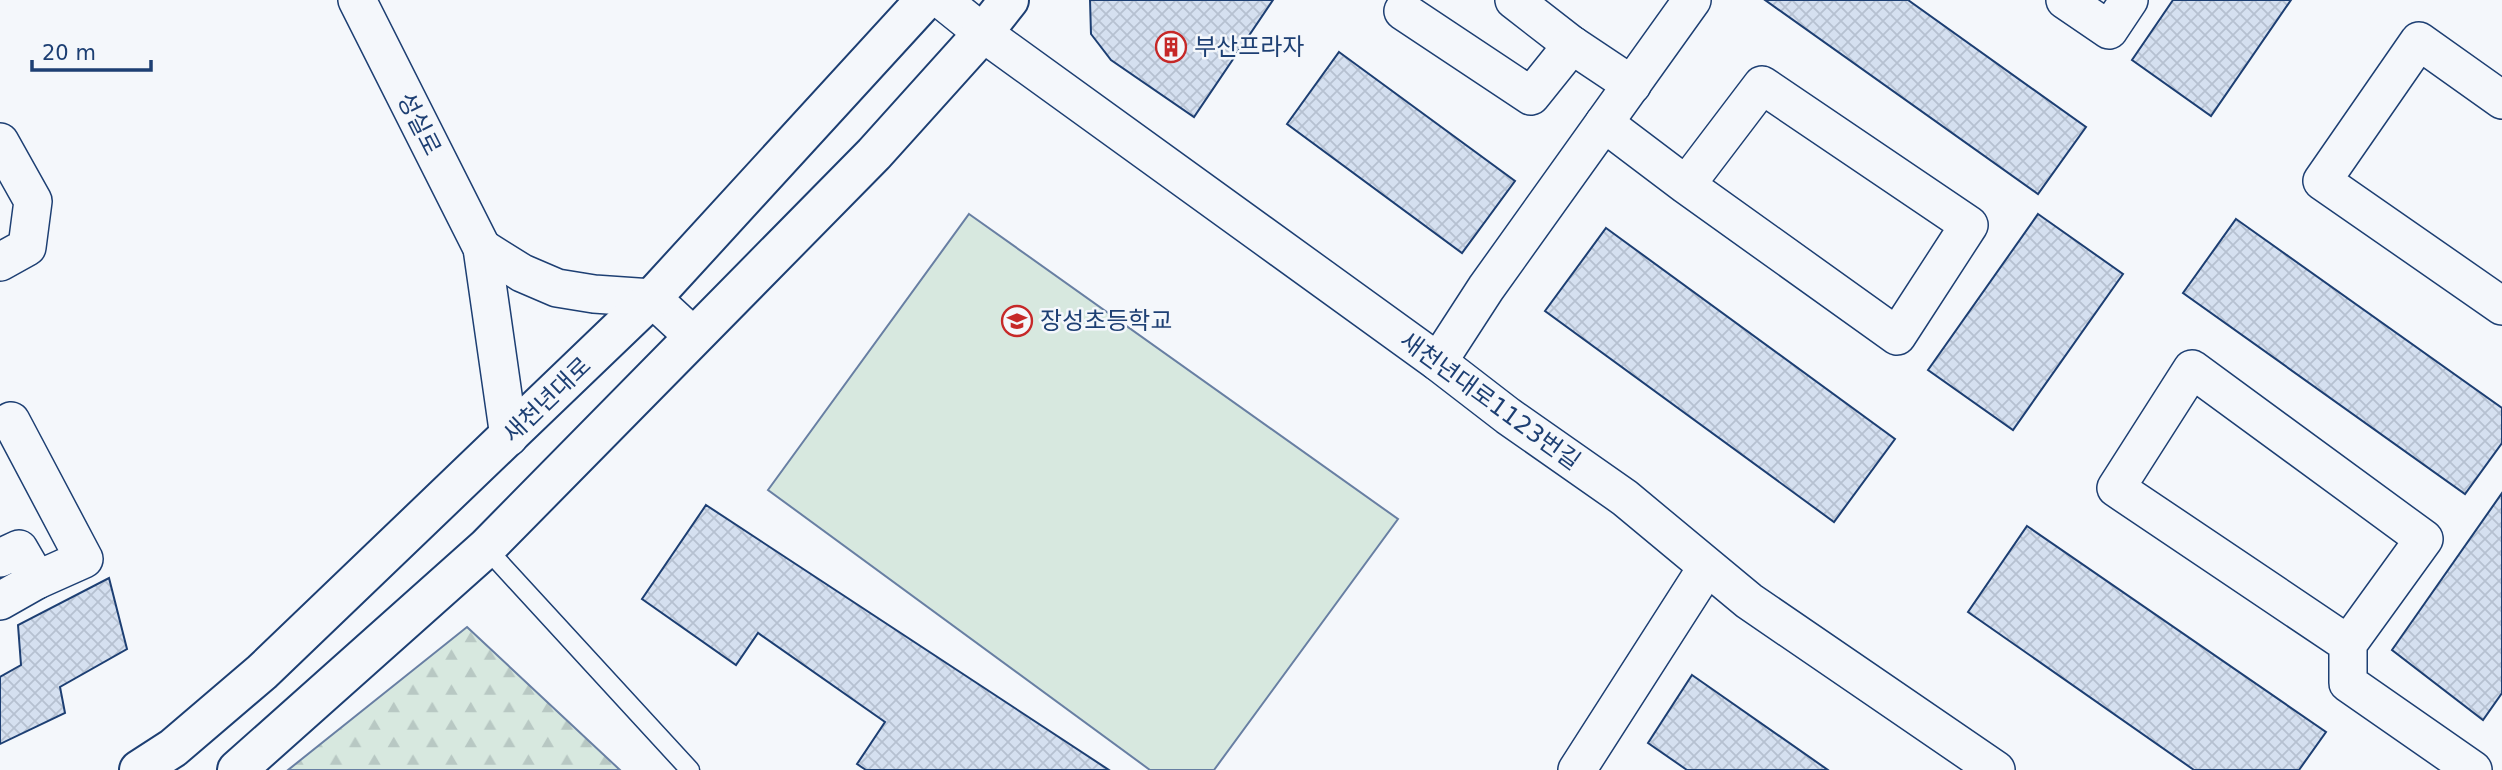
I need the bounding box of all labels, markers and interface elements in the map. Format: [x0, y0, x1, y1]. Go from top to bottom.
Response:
scale bar [32, 28, 150, 72]
building icon: 부산프라자 [1154, 30, 1188, 64]
place label: 부산프라자 [1194, 33, 1304, 61]
text: 20 m [42, 41, 96, 65]
street label: 성실로 [391, 88, 447, 160]
school or university icon: 장성초등학교 [1000, 304, 1034, 338]
place label: 장성초등학교 [1040, 307, 1172, 335]
street label: 새천년대로1123번길 [1395, 326, 1585, 476]
street label: 새천년대로 [498, 352, 596, 448]

